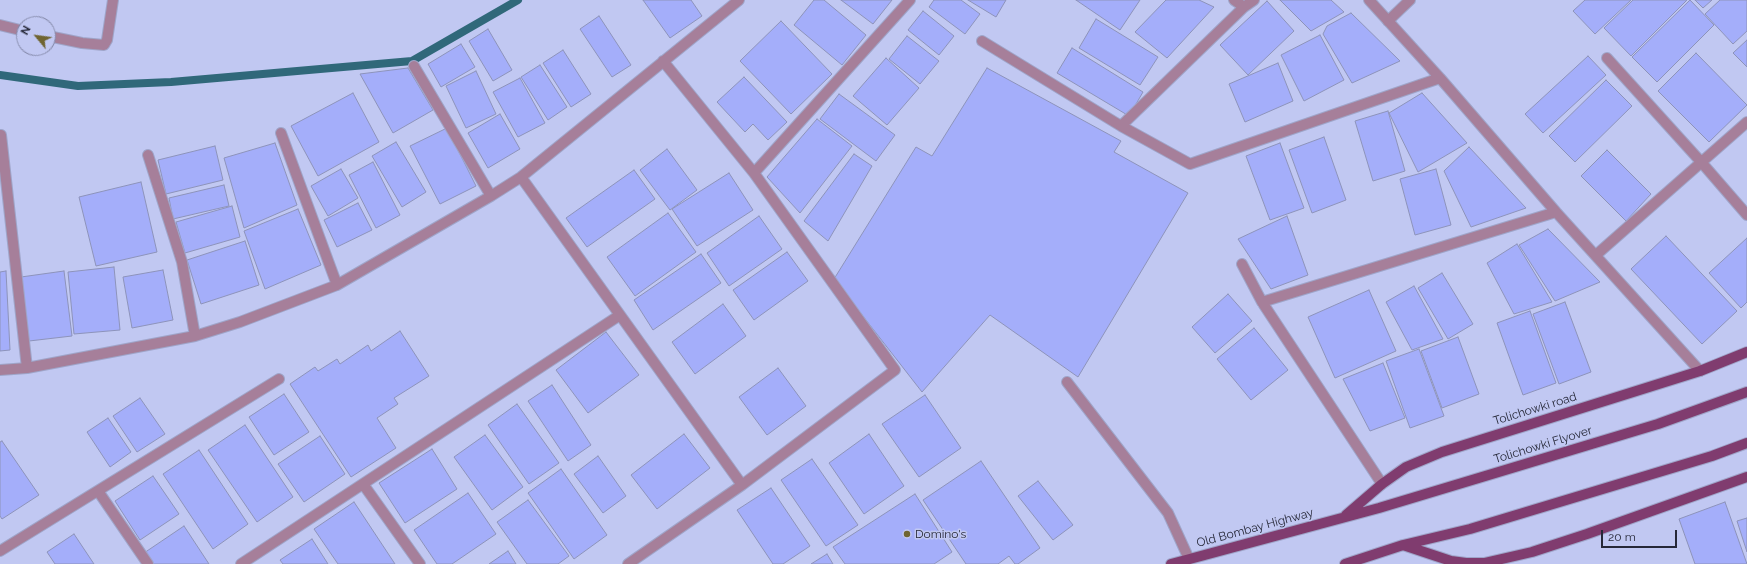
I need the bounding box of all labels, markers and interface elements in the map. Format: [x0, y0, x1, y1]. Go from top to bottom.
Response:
north arrow [16, 16, 56, 56]
text: N [18, 24, 34, 37]
street label: Tolichowki road [1492, 389, 1578, 429]
street label: Tolichowki Flyover [1492, 423, 1594, 467]
street label: Old Bombay Highway [1195, 505, 1315, 551]
scale bar [1603, 522, 1679, 548]
place label: Domino's [915, 527, 966, 541]
marker: Domino's [902, 529, 912, 539]
text: 20 m [1608, 530, 1636, 544]

